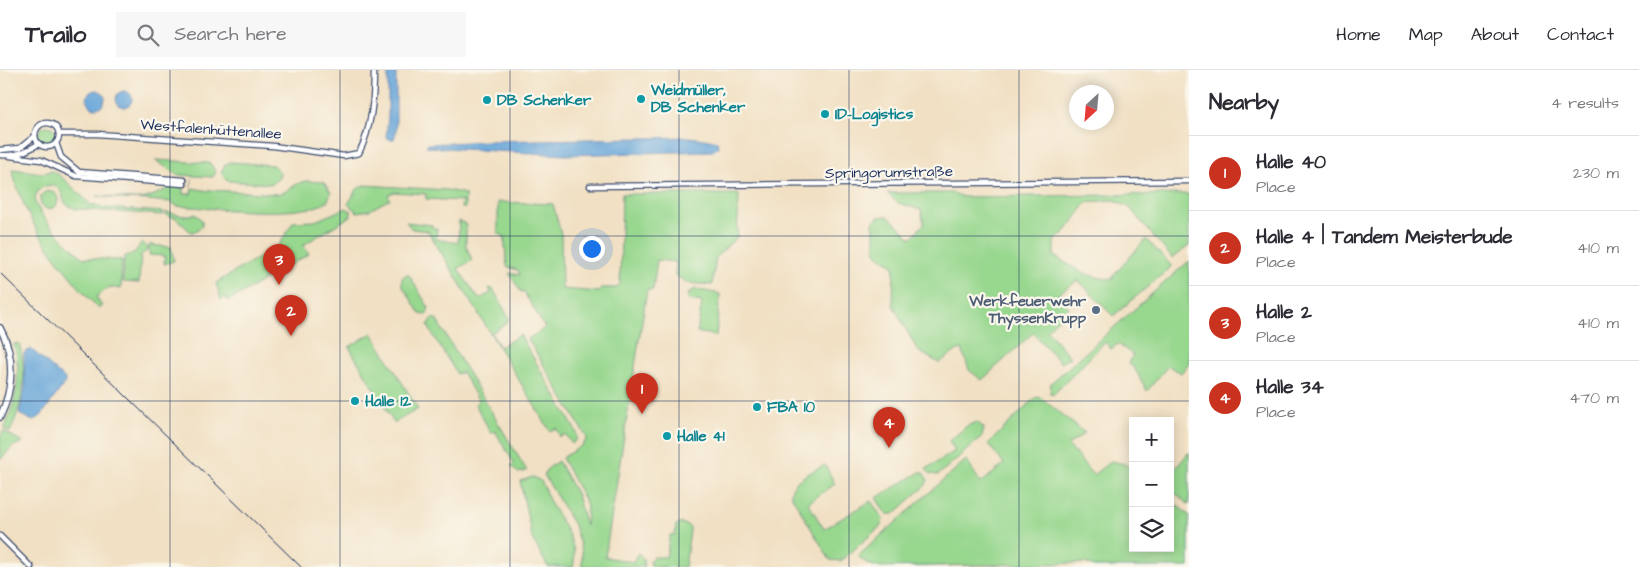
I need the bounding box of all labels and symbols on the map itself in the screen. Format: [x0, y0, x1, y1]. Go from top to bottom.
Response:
place label: Weidmüller, DB Schenker [650, 80, 746, 118]
north arrow [1069, 85, 1114, 130]
place label: DB Schenker [497, 90, 592, 111]
marker: Weidmüller, DB Schenker [635, 93, 647, 105]
marker: DB Schenker [481, 94, 493, 106]
place label: ID-Logistics [835, 104, 914, 127]
marker: ID-Logistics [819, 108, 831, 120]
street label: Westfalenhüttenallee [140, 114, 282, 145]
street label: Springorumstraße [825, 161, 953, 185]
your location [579, 236, 605, 262]
pin: 3 [263, 244, 295, 285]
place label: Werkfeuerwehr ThyssenKrupp [968, 291, 1087, 330]
pin: 2 [275, 295, 307, 336]
marker: Werkfeuerwehr ThyssenKrupp [1090, 304, 1102, 316]
pin: 1 [626, 373, 658, 414]
place label: Halle 12 [365, 391, 411, 412]
marker: Halle 12 [349, 395, 361, 407]
place label: FBA 10 [767, 397, 816, 418]
marker: FBA 10 [751, 401, 763, 413]
pin: 4 [873, 407, 905, 448]
place label: Halle 41 [677, 426, 725, 447]
marker: Halle 41 [661, 430, 673, 442]

